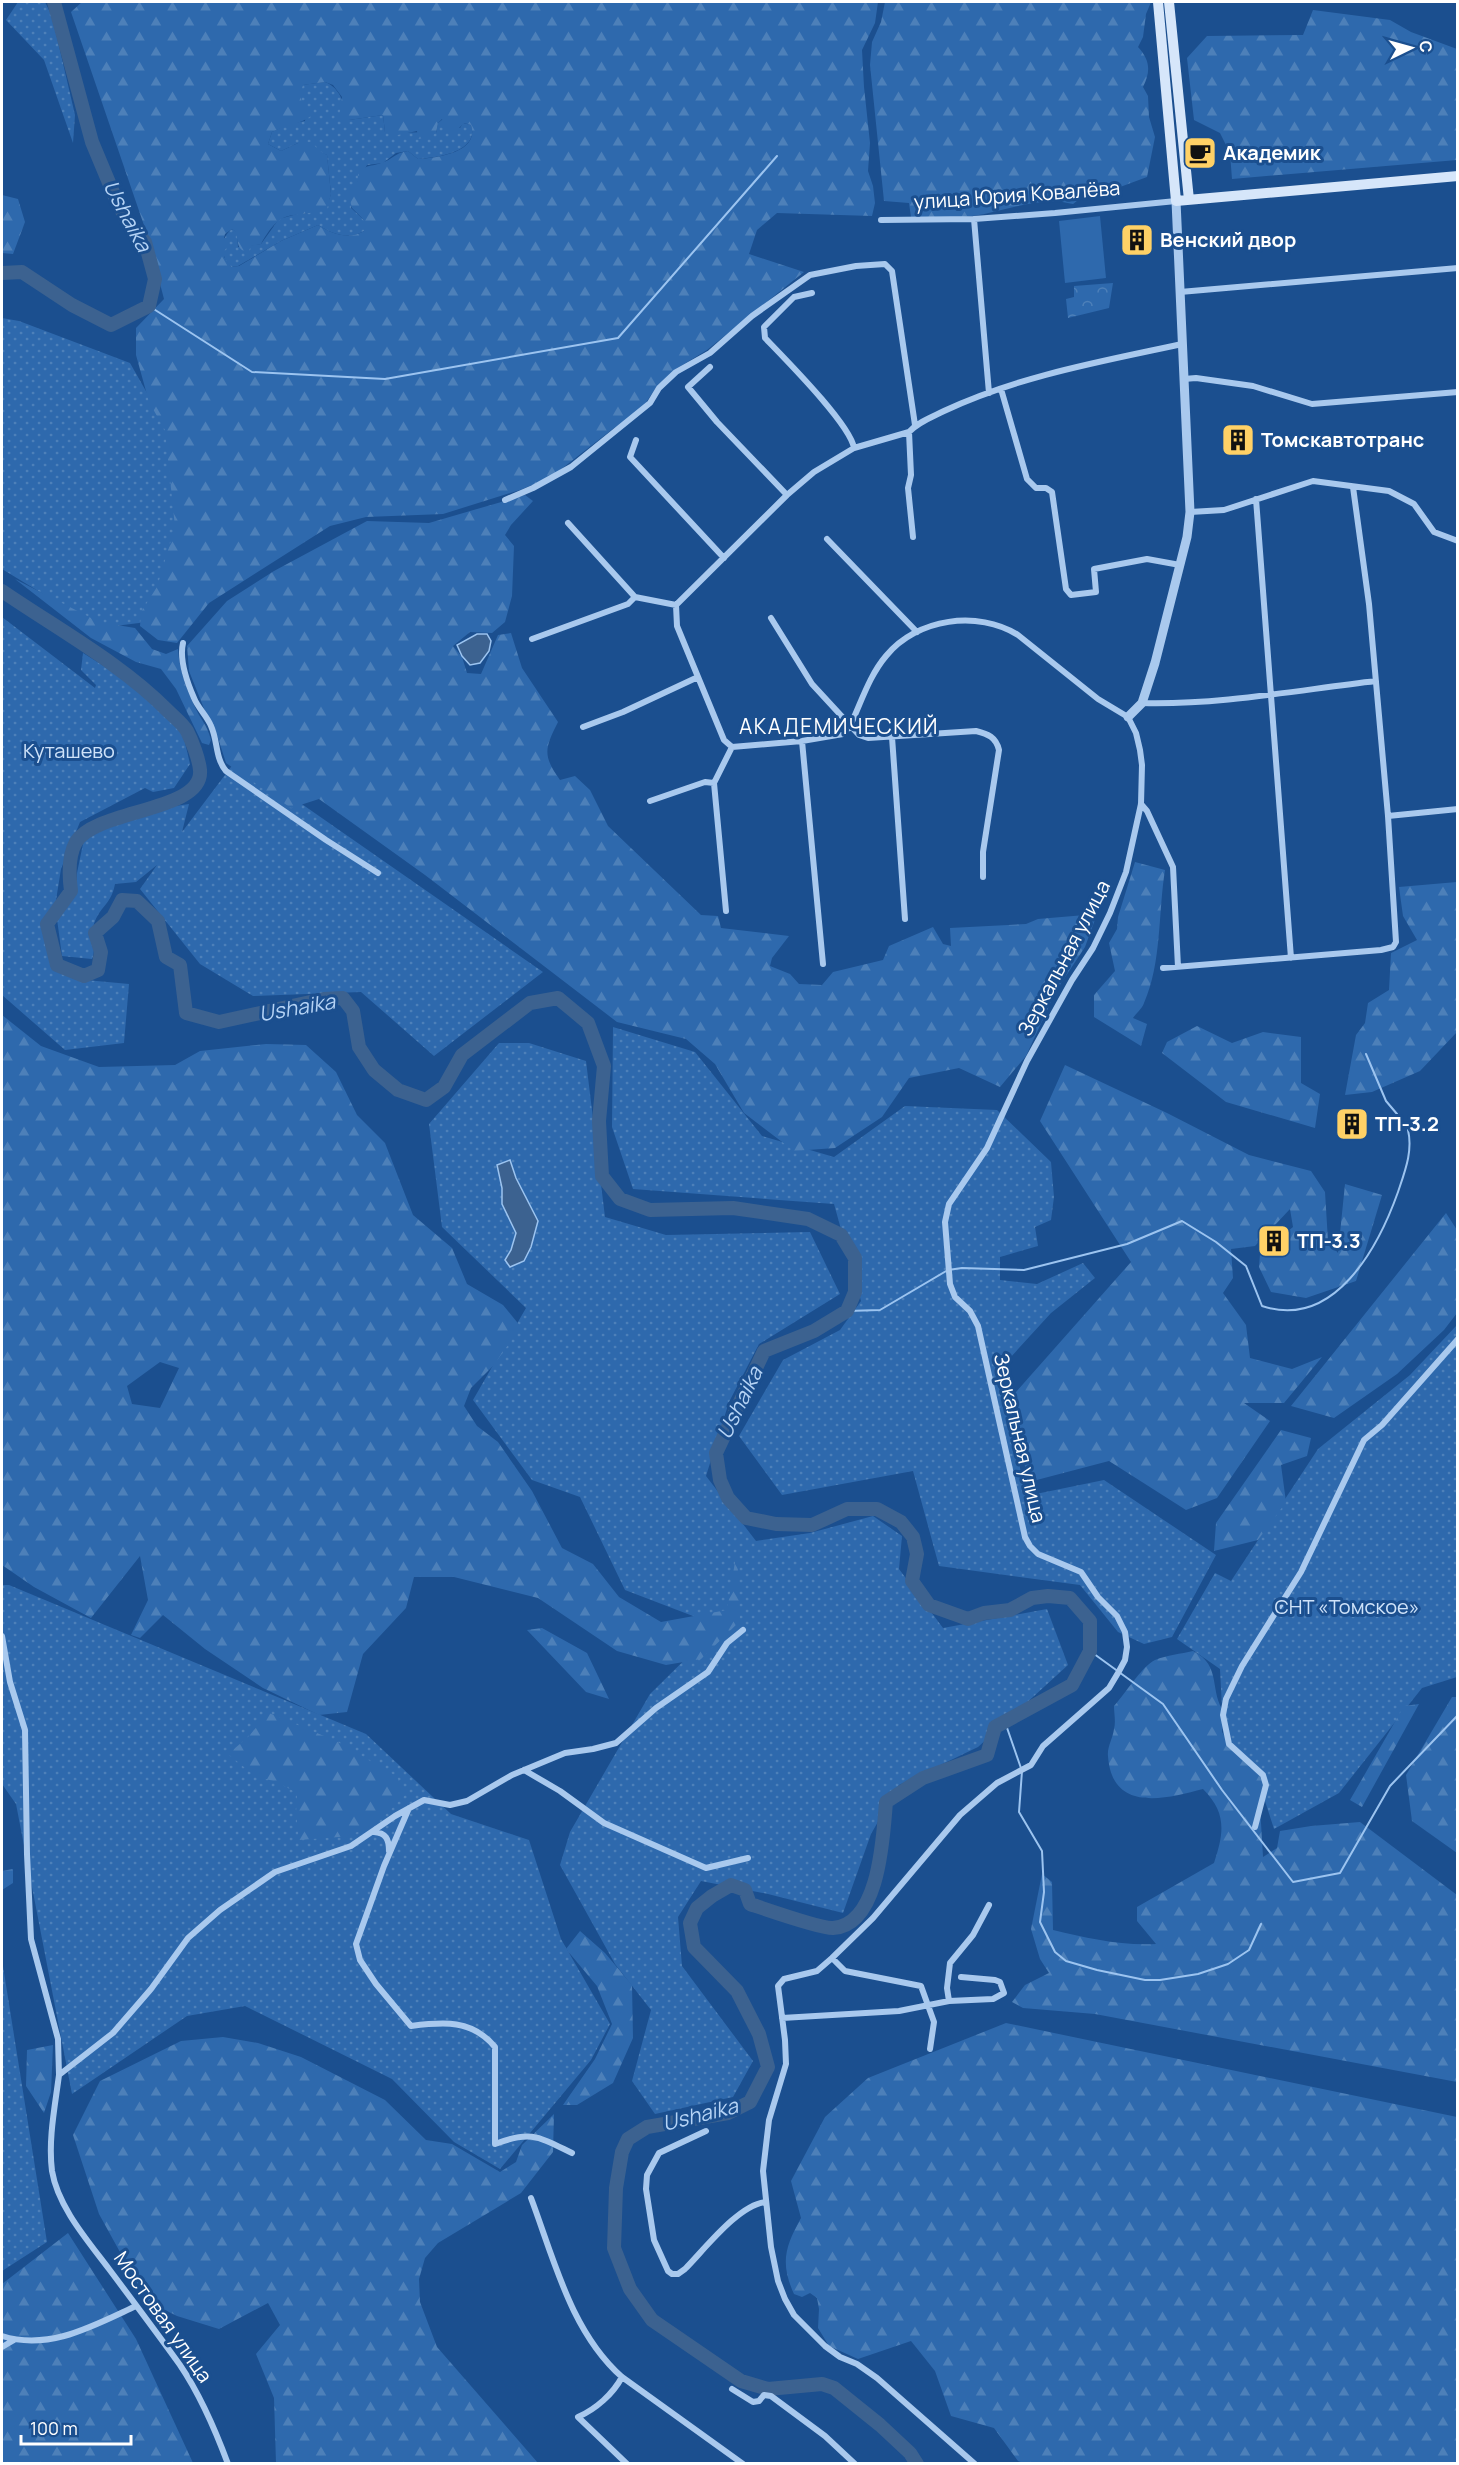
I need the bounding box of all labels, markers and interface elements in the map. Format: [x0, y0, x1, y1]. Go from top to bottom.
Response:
north arrow [1381, 18, 1441, 78]
text: С [1414, 40, 1437, 54]
cafe icon: Академик [1182, 135, 1218, 171]
place label: Академик [1223, 139, 1322, 166]
street label: улица Юрия Ковалёва [913, 174, 1121, 215]
water label: Ushaika [97, 175, 159, 257]
building icon: Венский двор [1119, 222, 1155, 258]
place label: Венский двор [1160, 226, 1296, 253]
building icon: Томскавтотранс [1220, 422, 1256, 458]
place label: Томскавтотранс [1261, 426, 1424, 453]
district label: АКАДЕМИЧЕСКИЙ [739, 712, 939, 740]
park label: Куташево [23, 737, 115, 764]
street label: Зеркальная улица [1011, 875, 1116, 1040]
water label: Ushaika [257, 986, 338, 1027]
building icon: ТП-3.2 [1334, 1106, 1370, 1142]
place label: ТП-3.2 [1375, 1110, 1439, 1137]
building icon: ТП-3.3 [1256, 1223, 1292, 1259]
place label: ТП-3.3 [1297, 1227, 1361, 1254]
street label: Зеркальная улица [988, 1351, 1053, 1525]
water label: Ushaika [710, 1361, 769, 1443]
park label: СНТ «Томское» [1274, 1593, 1420, 1620]
water label: Ushaika [659, 2091, 742, 2137]
street label: Мостовая улица [108, 2246, 219, 2388]
scale bar [21, 2408, 130, 2446]
text: 100 m [30, 2416, 78, 2440]

